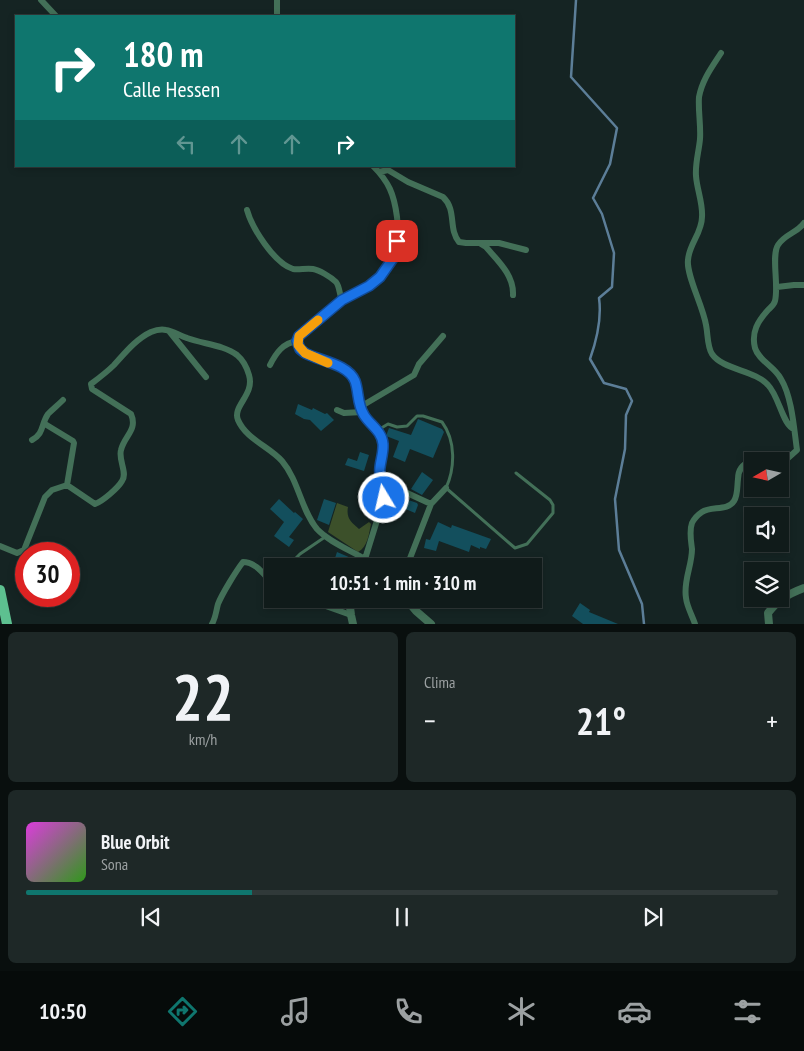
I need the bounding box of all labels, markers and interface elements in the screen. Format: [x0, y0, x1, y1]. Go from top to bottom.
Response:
text: 180 m [123, 31, 204, 77]
icon: right [40, 35, 105, 100]
text: Calle Hessen [123, 75, 220, 103]
icon: left [172, 130, 200, 158]
icon: ahead [225, 130, 253, 158]
icon: ahead [278, 130, 306, 158]
icon: right [331, 130, 359, 158]
pin [376, 220, 418, 262]
icon: arrive [383, 227, 411, 255]
north arrow [744, 452, 789, 498]
map controls [744, 452, 789, 607]
position arrow [357, 471, 409, 523]
button: sound [744, 507, 789, 552]
speed limit sign: 30 [15, 542, 80, 607]
button: layers [744, 562, 789, 607]
text: 10:51 · 1 min · 310 m [330, 571, 476, 595]
text: 22 [172, 654, 234, 738]
text: Clima [424, 672, 455, 692]
text: 21° [576, 696, 626, 745]
text: − [424, 702, 436, 739]
text: + [766, 702, 778, 739]
text: km/h [189, 729, 217, 749]
text: Blue Orbit [101, 830, 170, 854]
text: Sona [101, 854, 128, 874]
icon: previous [137, 903, 165, 931]
icon: pause [388, 903, 416, 931]
icon: next [639, 903, 667, 931]
icon: directions [165, 994, 200, 1029]
icon: music [278, 994, 313, 1029]
icon: phone [391, 994, 426, 1029]
icon: climate [504, 994, 539, 1029]
icon: car [617, 994, 652, 1029]
icon: filters [730, 994, 765, 1029]
text: 10:50 [39, 997, 87, 1025]

